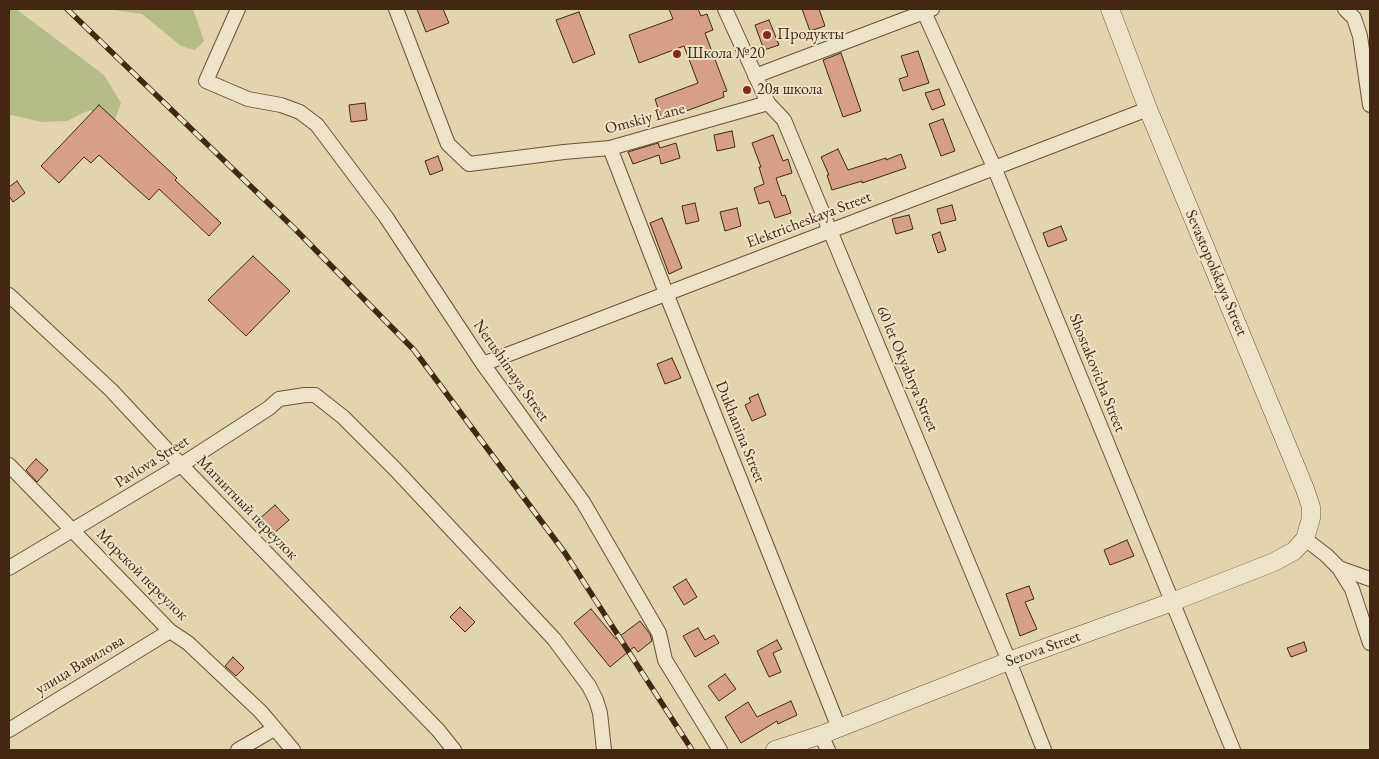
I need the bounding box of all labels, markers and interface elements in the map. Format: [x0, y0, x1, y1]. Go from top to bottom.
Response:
place label: Продукты [777, 25, 844, 45]
marker: Продукты [761, 29, 773, 41]
place label: Школа №20 [687, 44, 765, 64]
marker: Школа №20 [671, 48, 683, 60]
place label: 20я школа [757, 80, 823, 100]
marker: 20я школа [741, 84, 753, 96]
street label: Omskiy Lane [603, 99, 687, 139]
street label: Elektricheskaya Street [744, 187, 874, 253]
street label: Sevastopolskaya Street [1181, 207, 1251, 339]
street label: 60 let Okyabrya Street [872, 303, 942, 435]
street label: Shostakovicha Street [1065, 311, 1129, 435]
street label: Nerushimaya Street [469, 316, 553, 426]
street label: Dukhanina Street [711, 378, 769, 486]
street label: Pavlova Street [111, 432, 193, 492]
street label: Магнитный переулок [192, 452, 302, 564]
street label: Морской переулок [92, 525, 192, 625]
street label: Serova Street [1003, 627, 1083, 671]
street label: улица Вавилова [32, 631, 128, 699]

